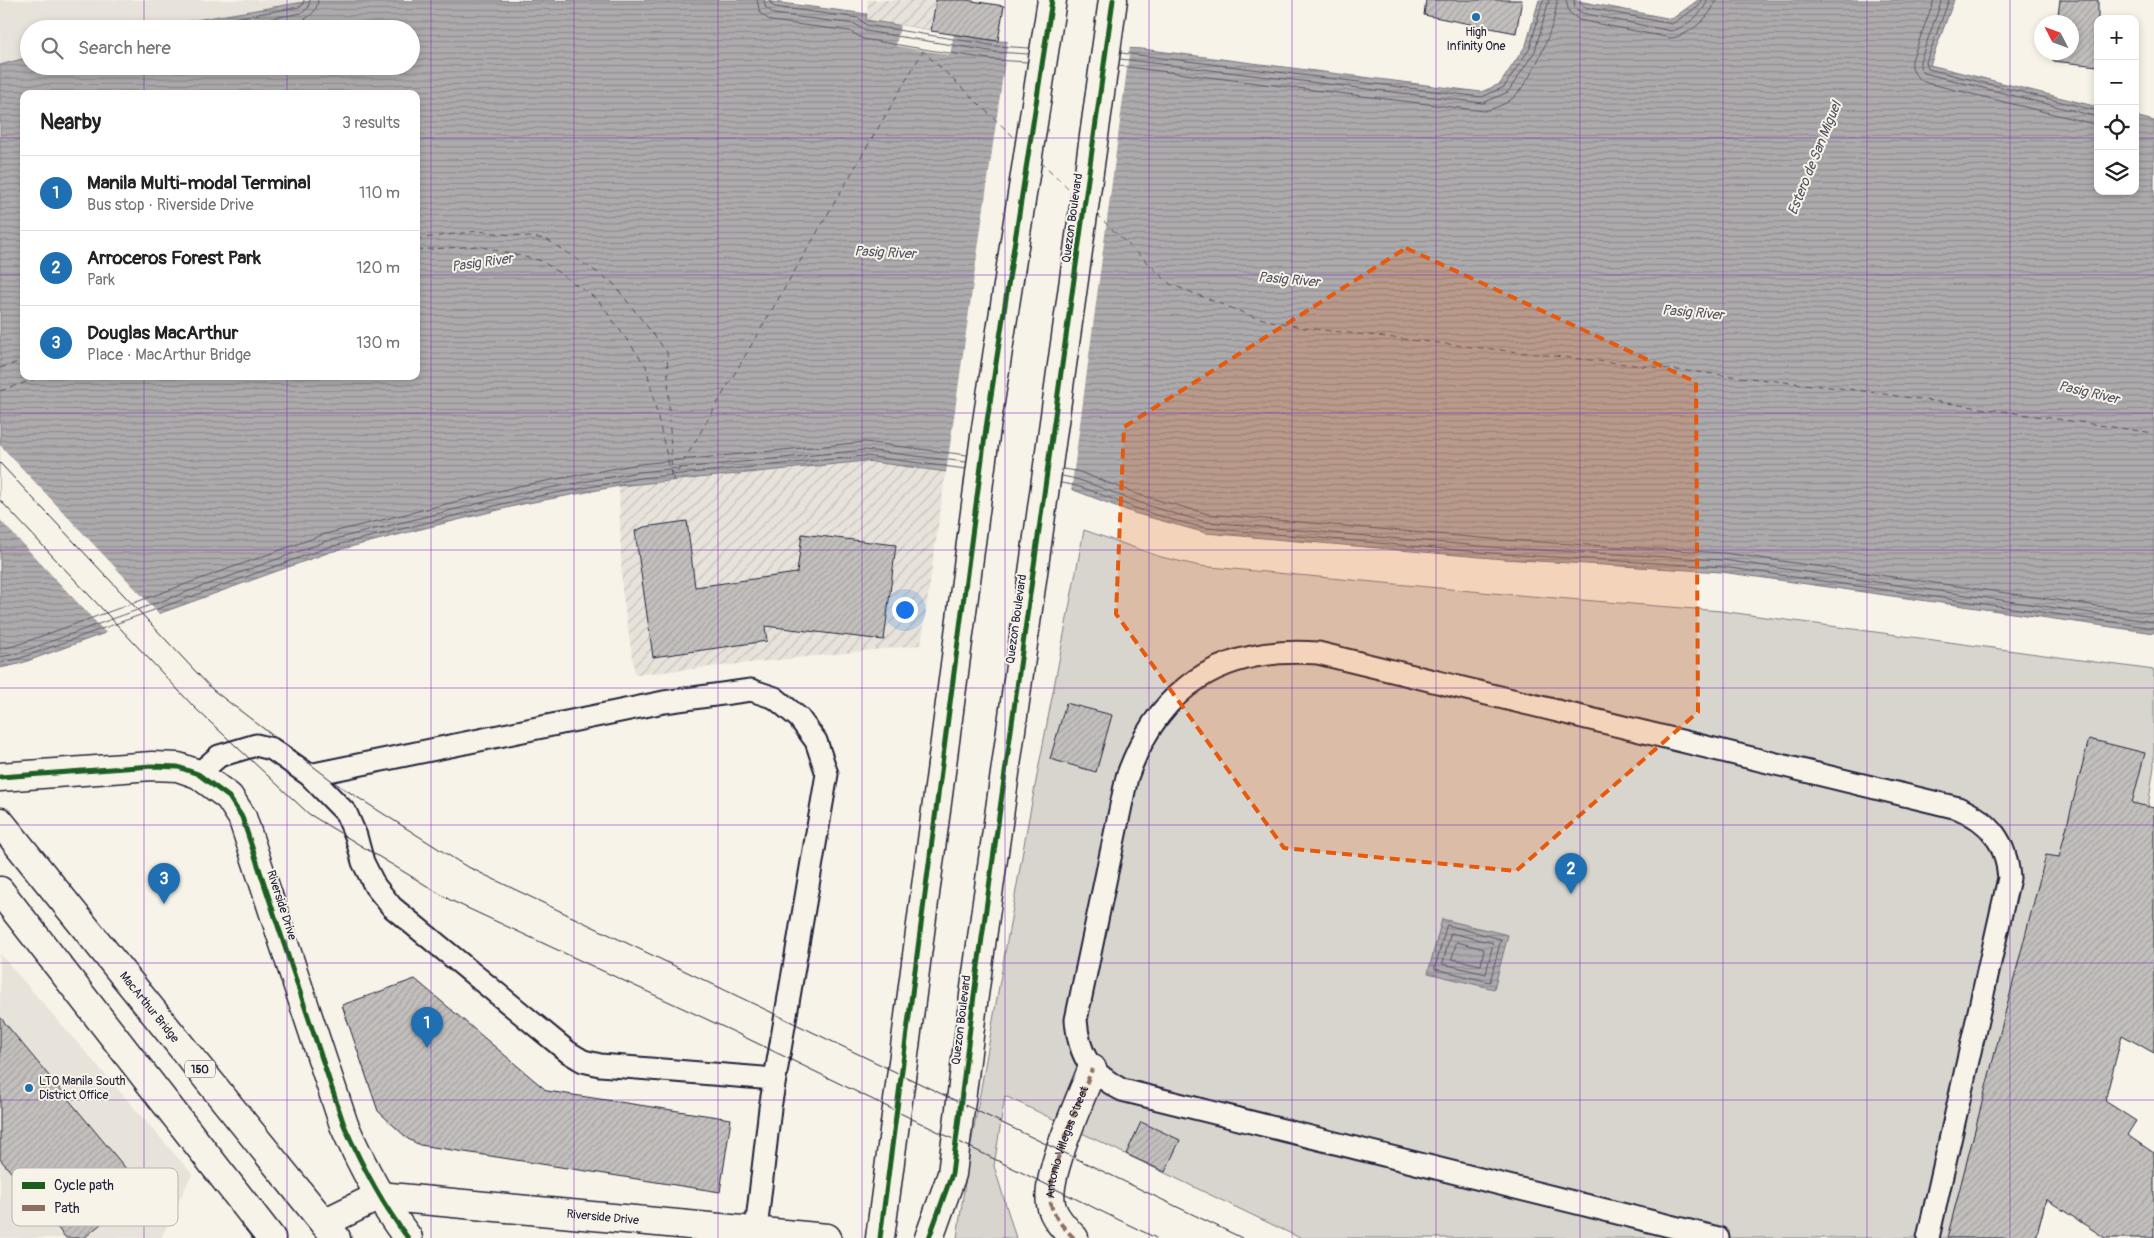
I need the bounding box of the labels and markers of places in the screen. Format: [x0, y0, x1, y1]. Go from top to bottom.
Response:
marker: High Infinity One [1470, 11, 1482, 23]
place label: High Infinity One [1446, 25, 1506, 54]
pin: 2 [1555, 853, 1587, 894]
pin: 3 [148, 863, 180, 904]
pin: 1 [411, 1007, 443, 1048]
place label: LTO Manila South District Office [39, 1074, 126, 1103]
marker: LTO Manila South District Office [23, 1082, 35, 1094]

